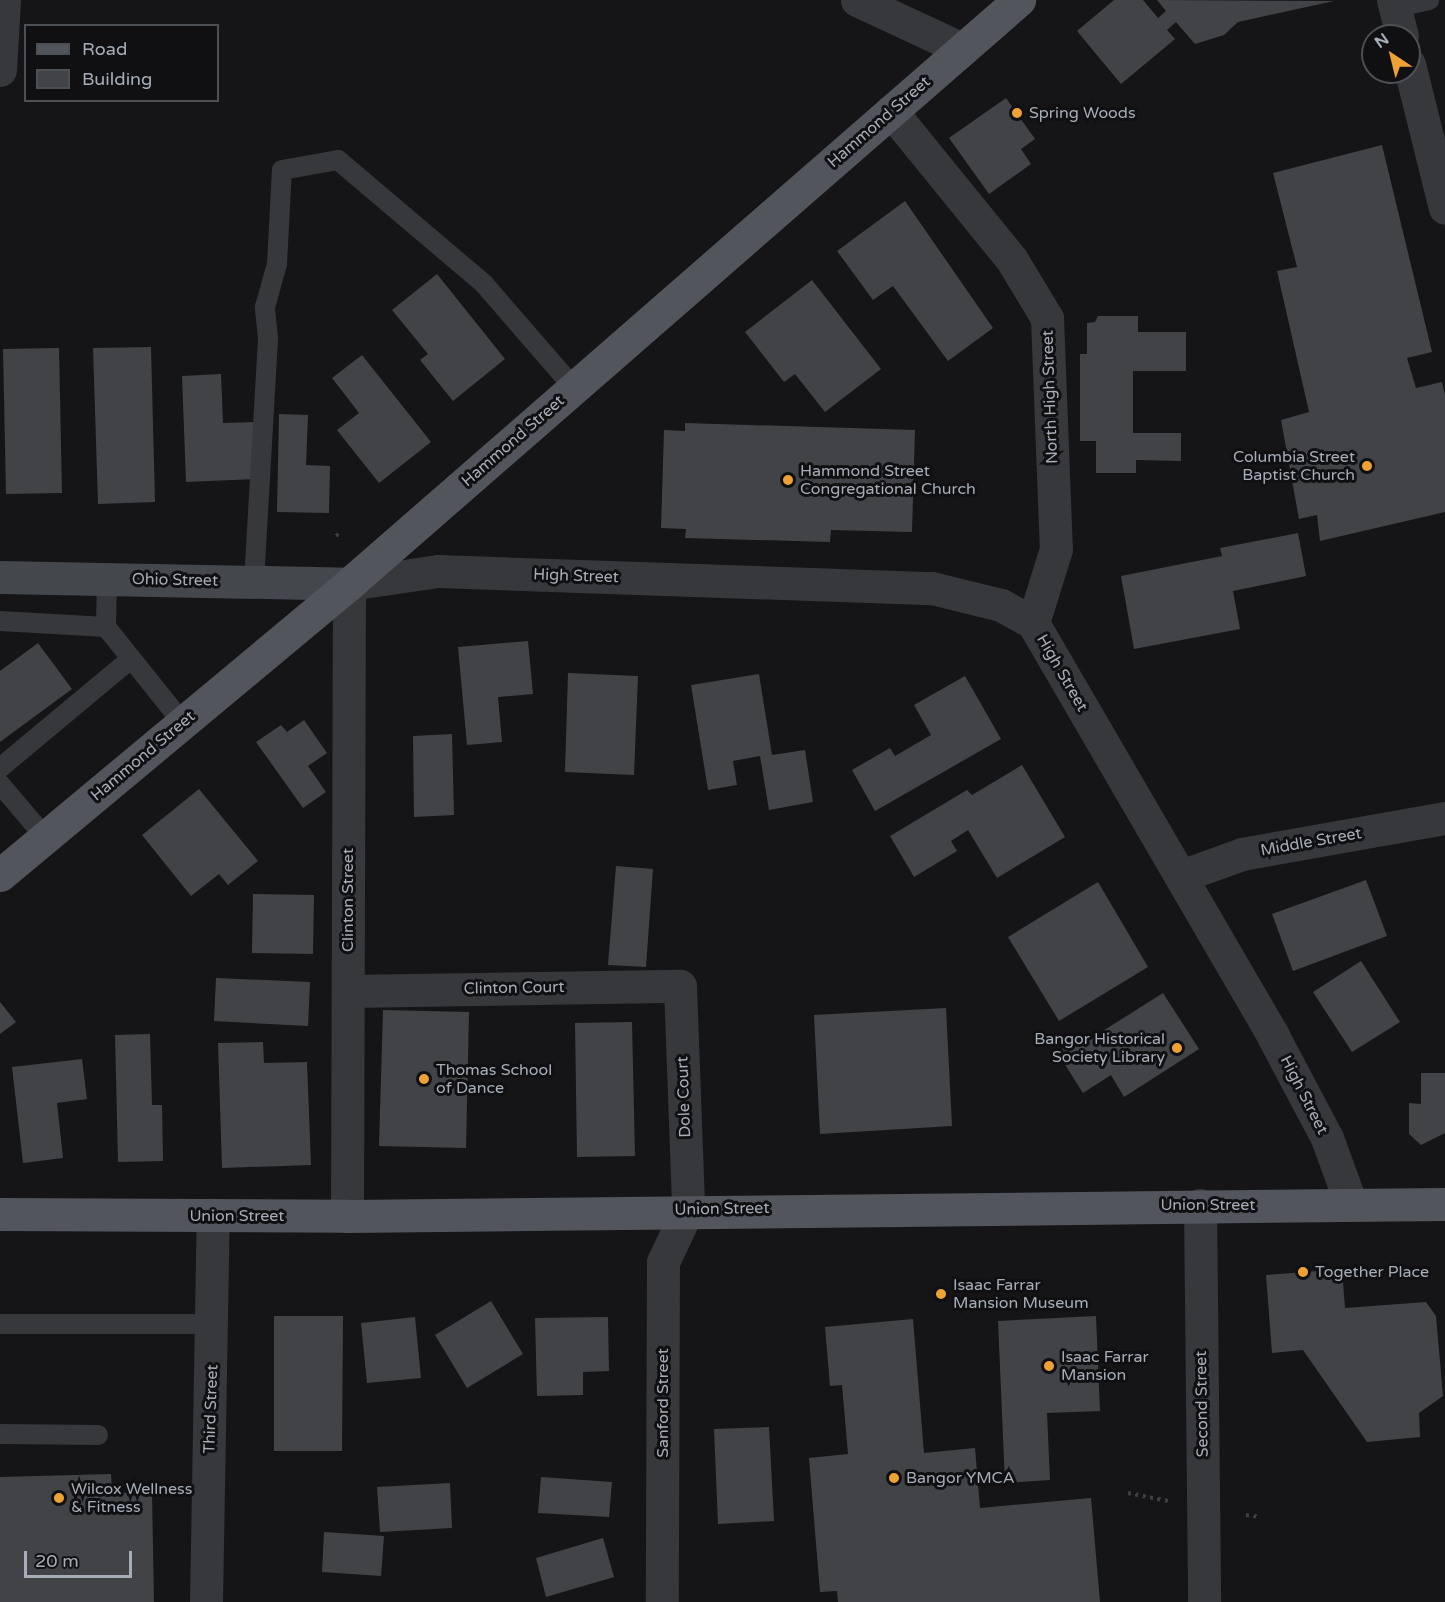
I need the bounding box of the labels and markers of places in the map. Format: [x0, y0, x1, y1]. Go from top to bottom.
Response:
place label: Spring Woods [1029, 103, 1136, 123]
marker: Spring Woods [1010, 106, 1024, 120]
place label: Columbia Street Baptist Church [1233, 447, 1355, 485]
marker: Columbia Street Baptist Church [1360, 459, 1374, 473]
place label: Hammond Street Congregational Church [800, 461, 976, 499]
marker: Hammond Street Congregational Church [781, 473, 795, 487]
place label: Bangor Historical Society Library [1034, 1029, 1165, 1067]
marker: Bangor Historical Society Library [1170, 1041, 1184, 1055]
place label: Thomas School of Dance [436, 1060, 552, 1098]
marker: Thomas School of Dance [417, 1072, 431, 1086]
place label: Together Place [1315, 1262, 1429, 1282]
marker: Together Place [1296, 1265, 1310, 1279]
place label: Isaac Farrar Mansion Museum [953, 1275, 1089, 1313]
marker: Isaac Farrar Mansion Museum [934, 1287, 948, 1301]
place label: Isaac Farrar Mansion [1061, 1347, 1149, 1385]
marker: Isaac Farrar Mansion [1042, 1359, 1056, 1373]
place label: Bangor YMCA [906, 1468, 1015, 1488]
marker: Bangor YMCA [887, 1471, 901, 1485]
place label: Wilcox Wellness & Fitness [71, 1479, 192, 1517]
marker: Wilcox Wellness & Fitness [52, 1491, 66, 1505]

